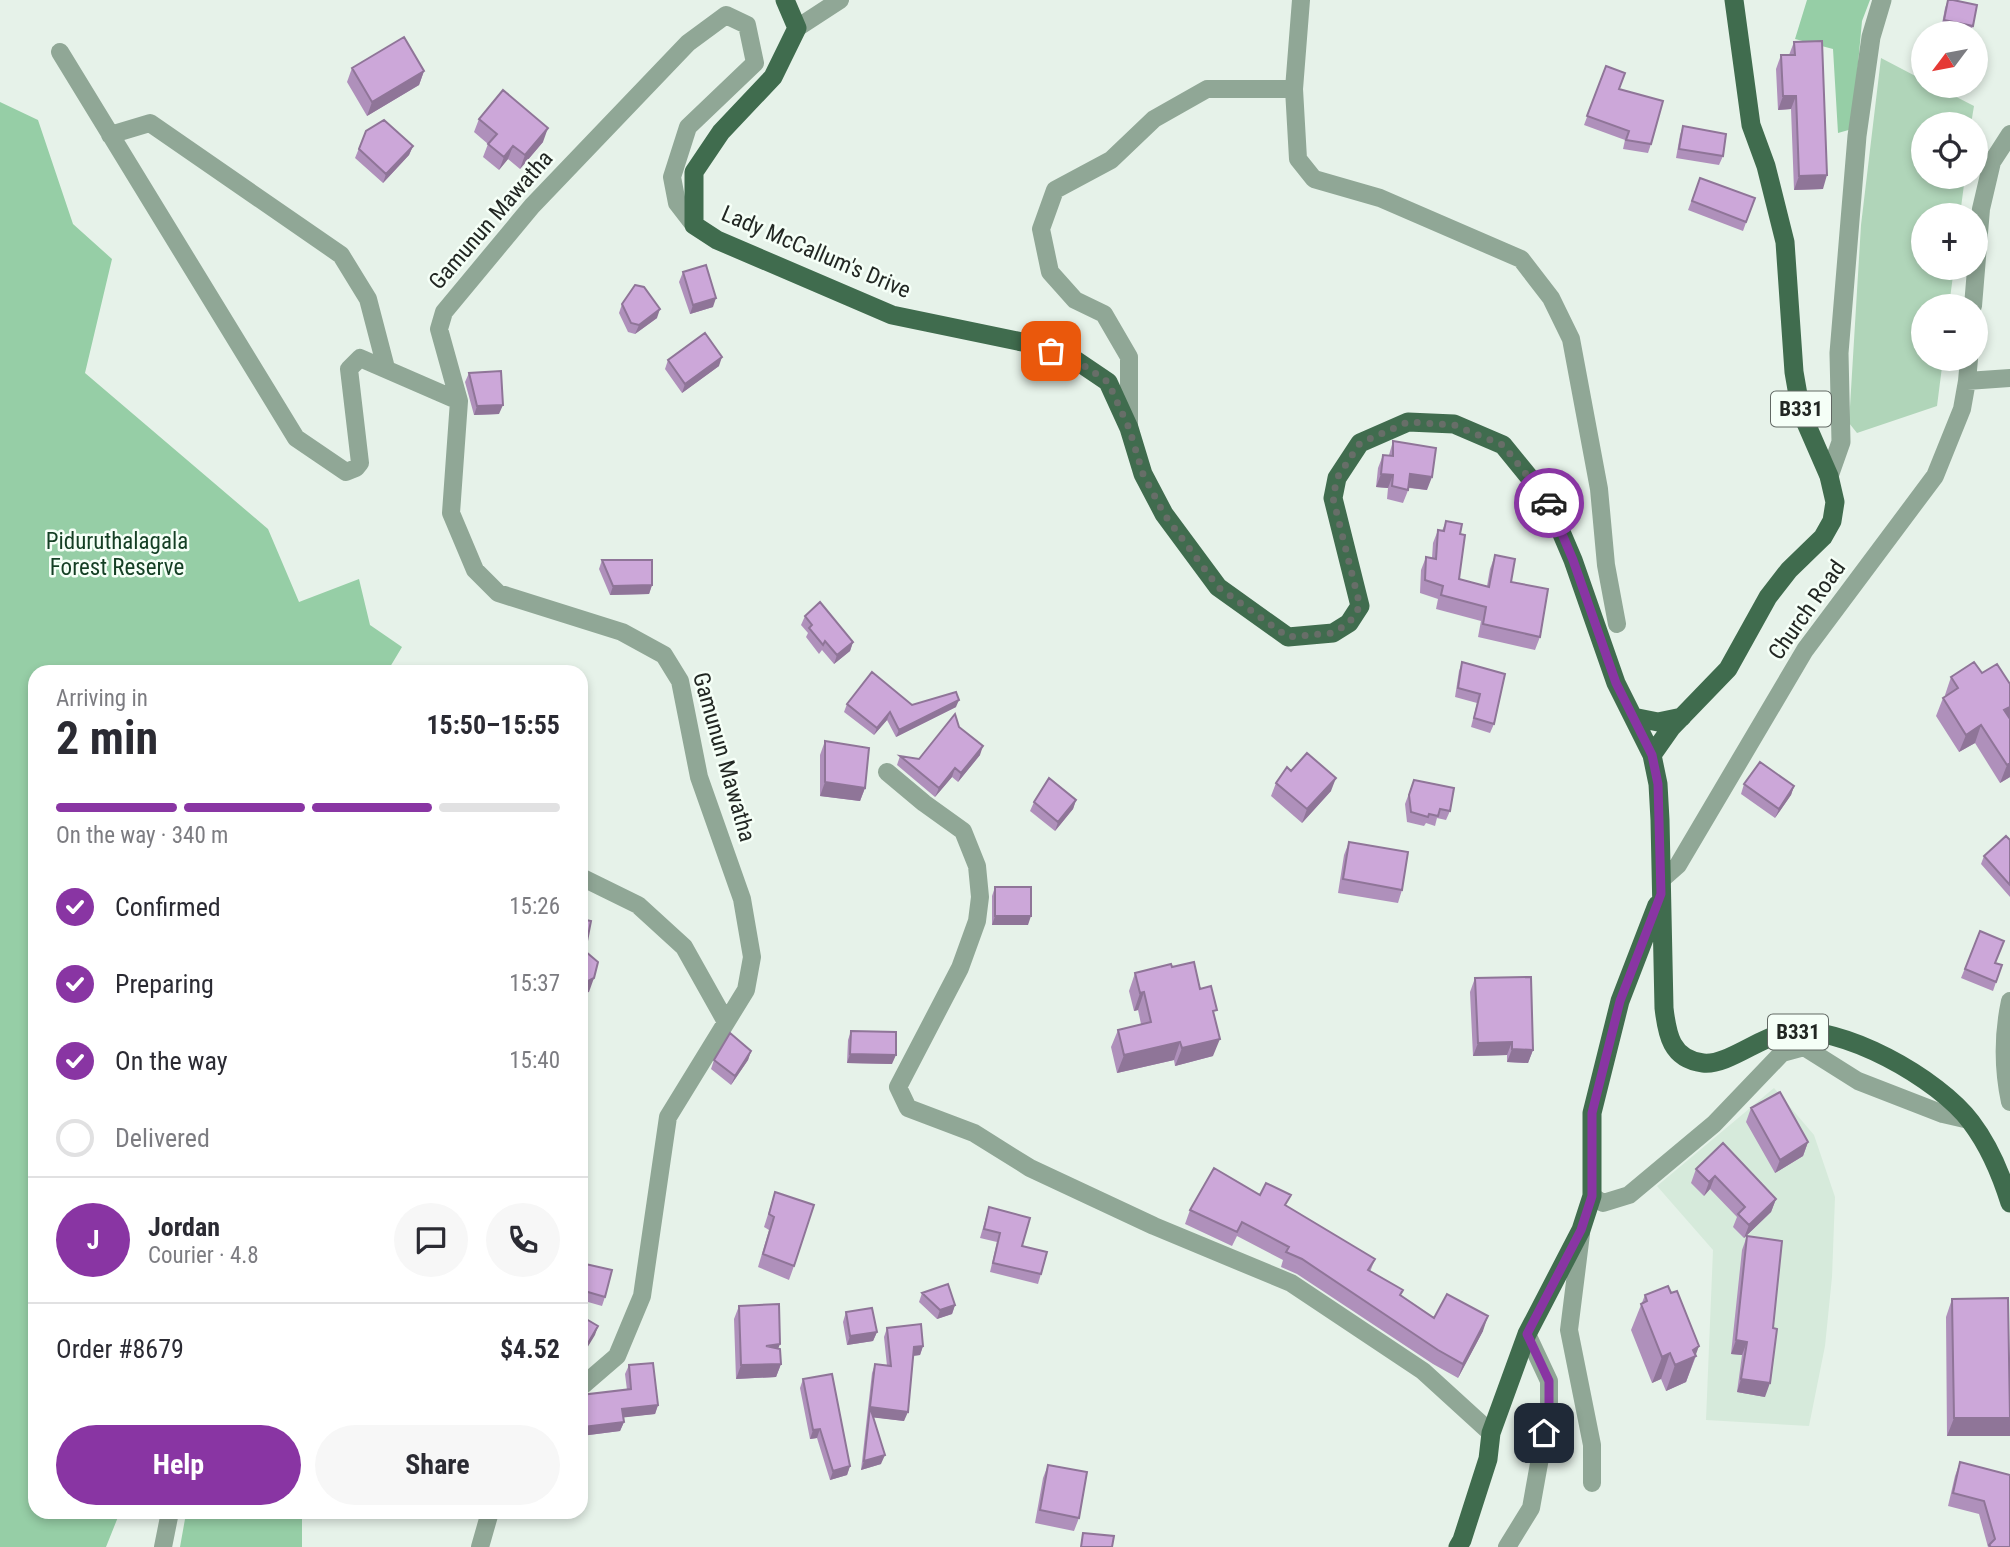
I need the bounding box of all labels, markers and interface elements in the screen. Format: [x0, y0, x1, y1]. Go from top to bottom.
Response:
north arrow [1911, 21, 1988, 98]
map controls [1911, 21, 1988, 371]
button: locate [1911, 112, 1988, 189]
street label: Gamunun Mawatha [423, 145, 559, 295]
street label: Lady McCallum's Drive [717, 200, 915, 304]
button: + [1911, 203, 1988, 280]
button: − [1911, 294, 1988, 371]
pin [1021, 321, 1081, 381]
icon: bag [1032, 332, 1070, 370]
road number: B331 [1771, 392, 1831, 426]
courier [1514, 468, 1584, 538]
icon: car [1530, 484, 1568, 522]
park label: Piduruthalagala Forest Reserve [46, 528, 188, 581]
street label: Church Road [1763, 555, 1851, 665]
street label: Gamunun Mawatha [687, 669, 761, 845]
text: Arriving in [56, 685, 148, 712]
text: 15:50–15:55 [426, 710, 560, 740]
text: 2 min [56, 711, 158, 765]
text: On the way · 340 m [56, 822, 228, 849]
icon: check [56, 888, 94, 926]
text: Confirmed [115, 892, 221, 922]
text: 15:26 [509, 893, 560, 920]
icon: check [56, 965, 94, 1003]
text: Preparing [115, 969, 214, 999]
text: 15:37 [509, 970, 560, 997]
road number: B331 [1768, 1014, 1828, 1050]
icon: check [56, 1042, 94, 1080]
text: On the way [115, 1046, 228, 1076]
text: 15:40 [509, 1047, 560, 1074]
text: Delivered [115, 1123, 210, 1153]
button: chat [394, 1203, 468, 1277]
button: phone [486, 1203, 560, 1277]
text: Jordan [148, 1212, 220, 1242]
text: J [87, 1225, 99, 1255]
text: Courier · 4.8 [148, 1242, 259, 1269]
text: Order #8679 [56, 1334, 184, 1364]
text: $4.52 [500, 1334, 560, 1364]
pin [1514, 1403, 1574, 1463]
icon: home [1525, 1414, 1563, 1452]
button: Help [56, 1425, 301, 1505]
button: Share [315, 1425, 560, 1505]

